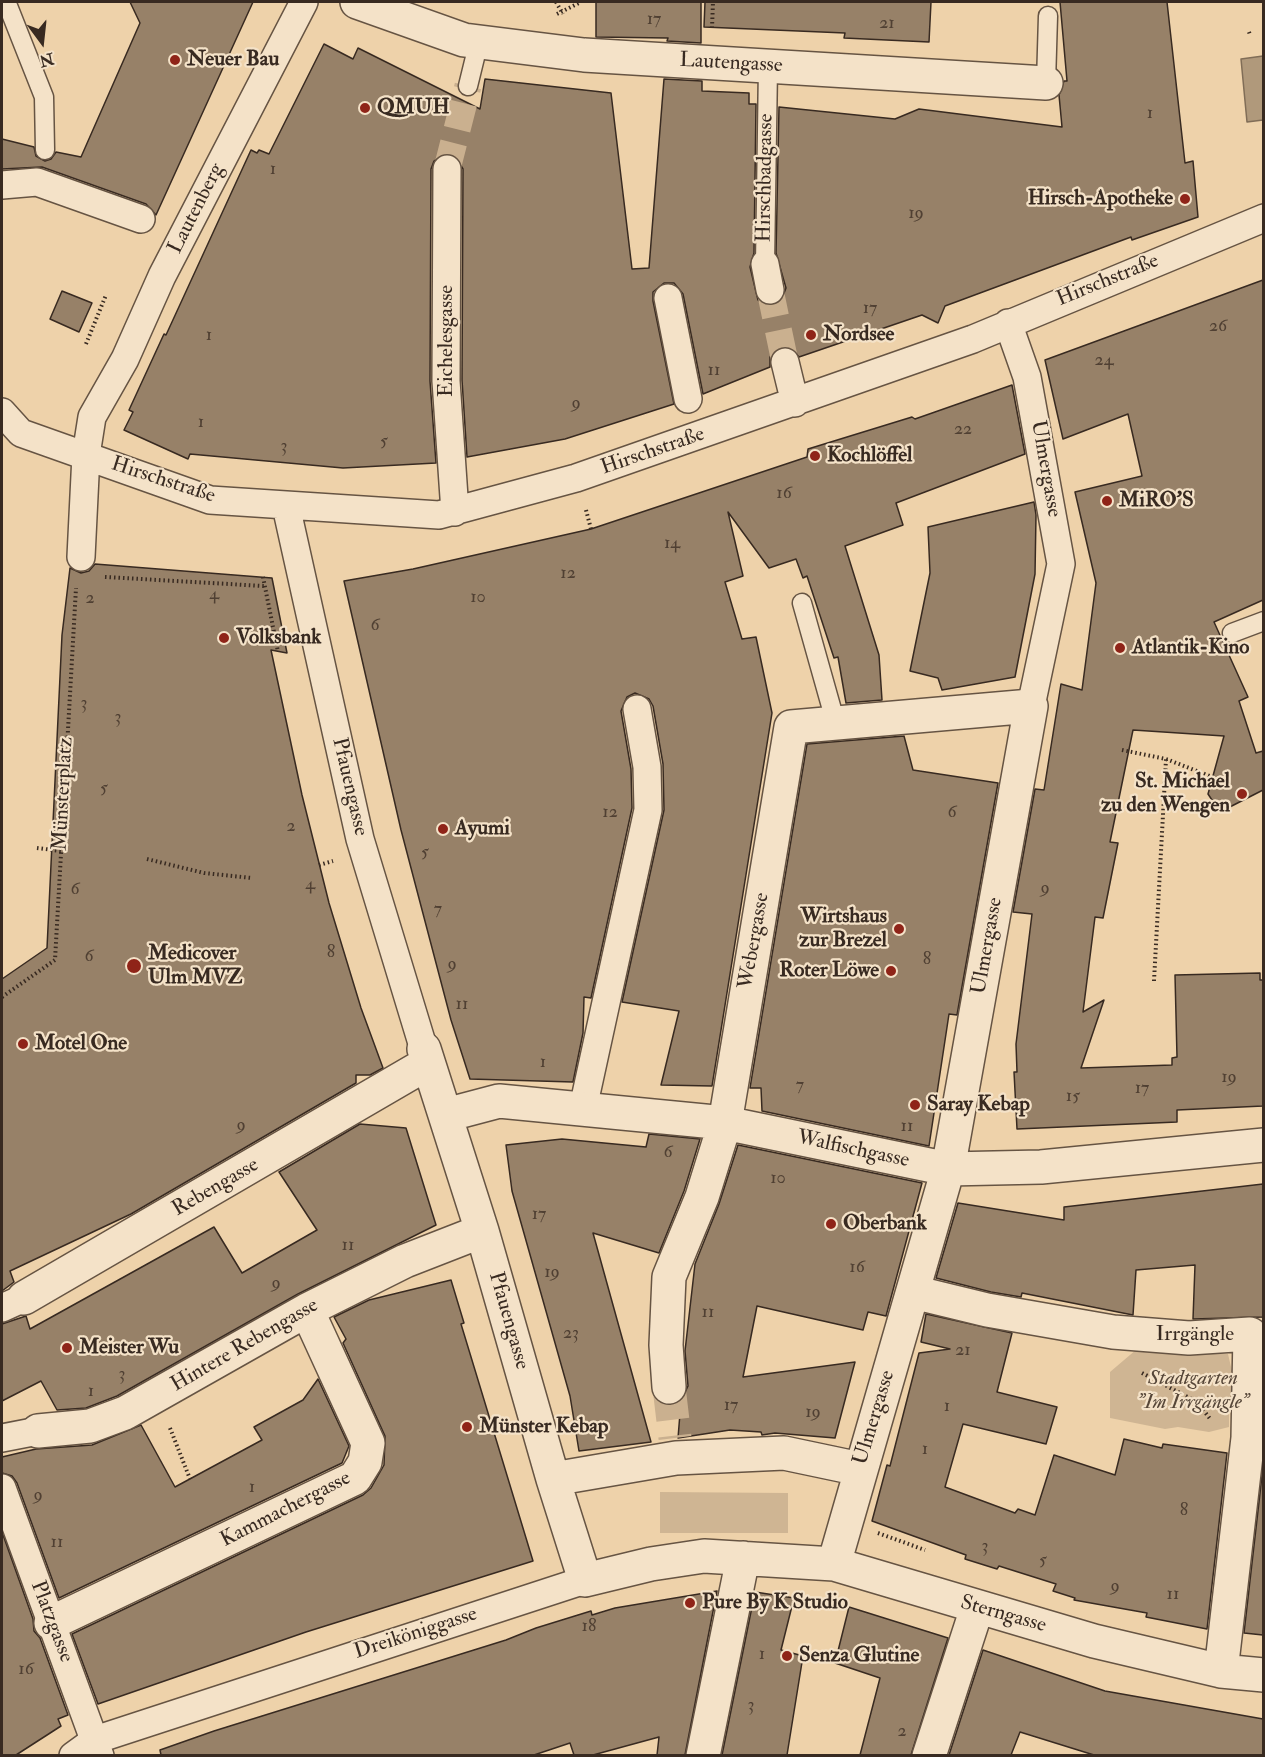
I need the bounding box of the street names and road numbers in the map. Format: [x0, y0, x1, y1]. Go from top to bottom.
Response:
street label: Lautengasse [679, 49, 783, 79]
street label: Hirschbadgasse [752, 113, 780, 243]
street label: Lautenberg [163, 160, 231, 258]
street label: Hirschstraße [1053, 249, 1163, 313]
street label: Eichelesgasse [434, 285, 460, 397]
street label: Ulmergasse [1024, 419, 1066, 519]
street label: Hirschstraße [598, 423, 708, 481]
street label: Hirschstraße [108, 452, 218, 510]
street label: Pfauengasse [325, 735, 373, 839]
street label: Münsterplatz [48, 737, 80, 851]
street label: Webergasse [734, 891, 776, 991]
street label: Ulmergasse [967, 896, 1009, 996]
street label: Walfischgasse [795, 1126, 911, 1174]
street label: Rebengasse [168, 1153, 264, 1223]
street label: Pfauengasse [482, 1269, 534, 1373]
street label: Hintere Rebengasse [167, 1294, 323, 1398]
street label: Irrgängle [1156, 1322, 1234, 1348]
street label: Ulmergasse [849, 1368, 901, 1468]
street label: Kammachergasse [217, 1466, 355, 1554]
street label: Platzgasse [24, 1578, 78, 1666]
street label: Sterngasse [957, 1591, 1049, 1639]
street label: Dreiköniggasse [351, 1602, 481, 1666]

